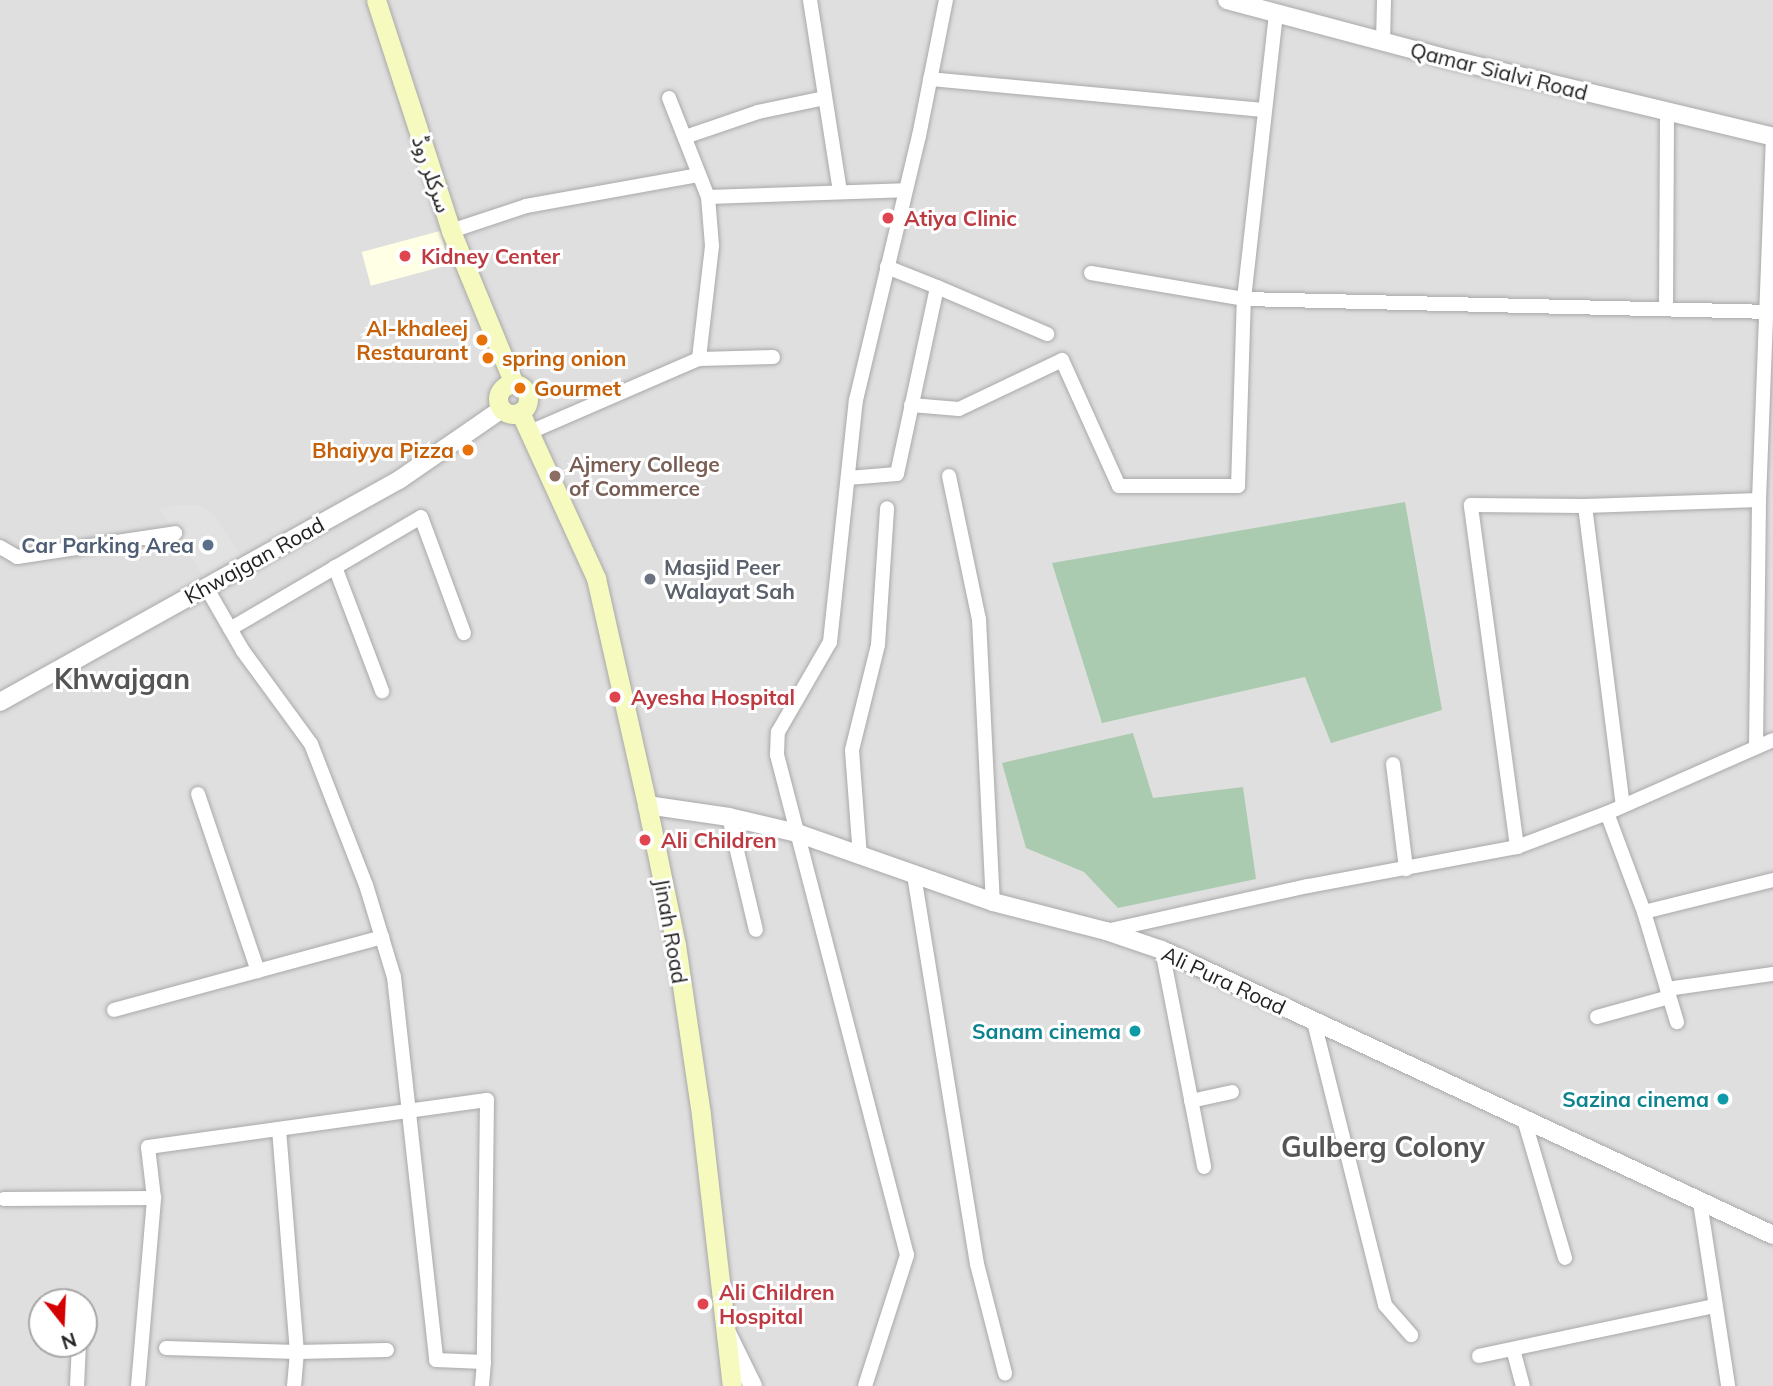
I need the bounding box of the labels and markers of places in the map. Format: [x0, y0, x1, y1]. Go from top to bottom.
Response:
place label: Atiya Clinic [904, 205, 1017, 231]
marker: Atiya Clinic [878, 208, 898, 228]
place label: Kidney Center [421, 243, 560, 269]
marker: Kidney Center [395, 246, 415, 266]
place label: Al-khaleej Restaurant [356, 315, 468, 365]
marker: Al-khaleej Restaurant [474, 332, 490, 348]
place label: spring onion [502, 345, 626, 371]
marker: spring onion [480, 350, 496, 366]
place label: Gourmet [534, 375, 621, 401]
marker: Gourmet [512, 380, 528, 396]
place label: Bhaiyya Pizza [312, 437, 454, 463]
marker: Bhaiyya Pizza [460, 442, 476, 458]
place label: Ajmery College of Commerce [569, 451, 720, 501]
marker: Ajmery College of Commerce [547, 468, 563, 484]
place label: Car Parking Area [21, 532, 194, 558]
marker: Car Parking Area [200, 537, 216, 553]
place label: Masjid Peer Walayat Sah [664, 554, 795, 604]
marker: Masjid Peer Walayat Sah [642, 571, 658, 587]
place label: Ayesha Hospital [631, 684, 795, 710]
marker: Ayesha Hospital [605, 687, 625, 707]
place label: Ali Children [661, 827, 777, 853]
marker: Ali Children [635, 830, 655, 850]
place label: Sanam cinema [972, 1018, 1121, 1044]
marker: Sanam cinema [1127, 1023, 1143, 1039]
place label: Sazina cinema [1562, 1086, 1709, 1112]
marker: Sazina cinema [1715, 1091, 1731, 1107]
place label: Ali Children Hospital [719, 1279, 835, 1329]
marker: Ali Children Hospital [693, 1294, 713, 1314]

